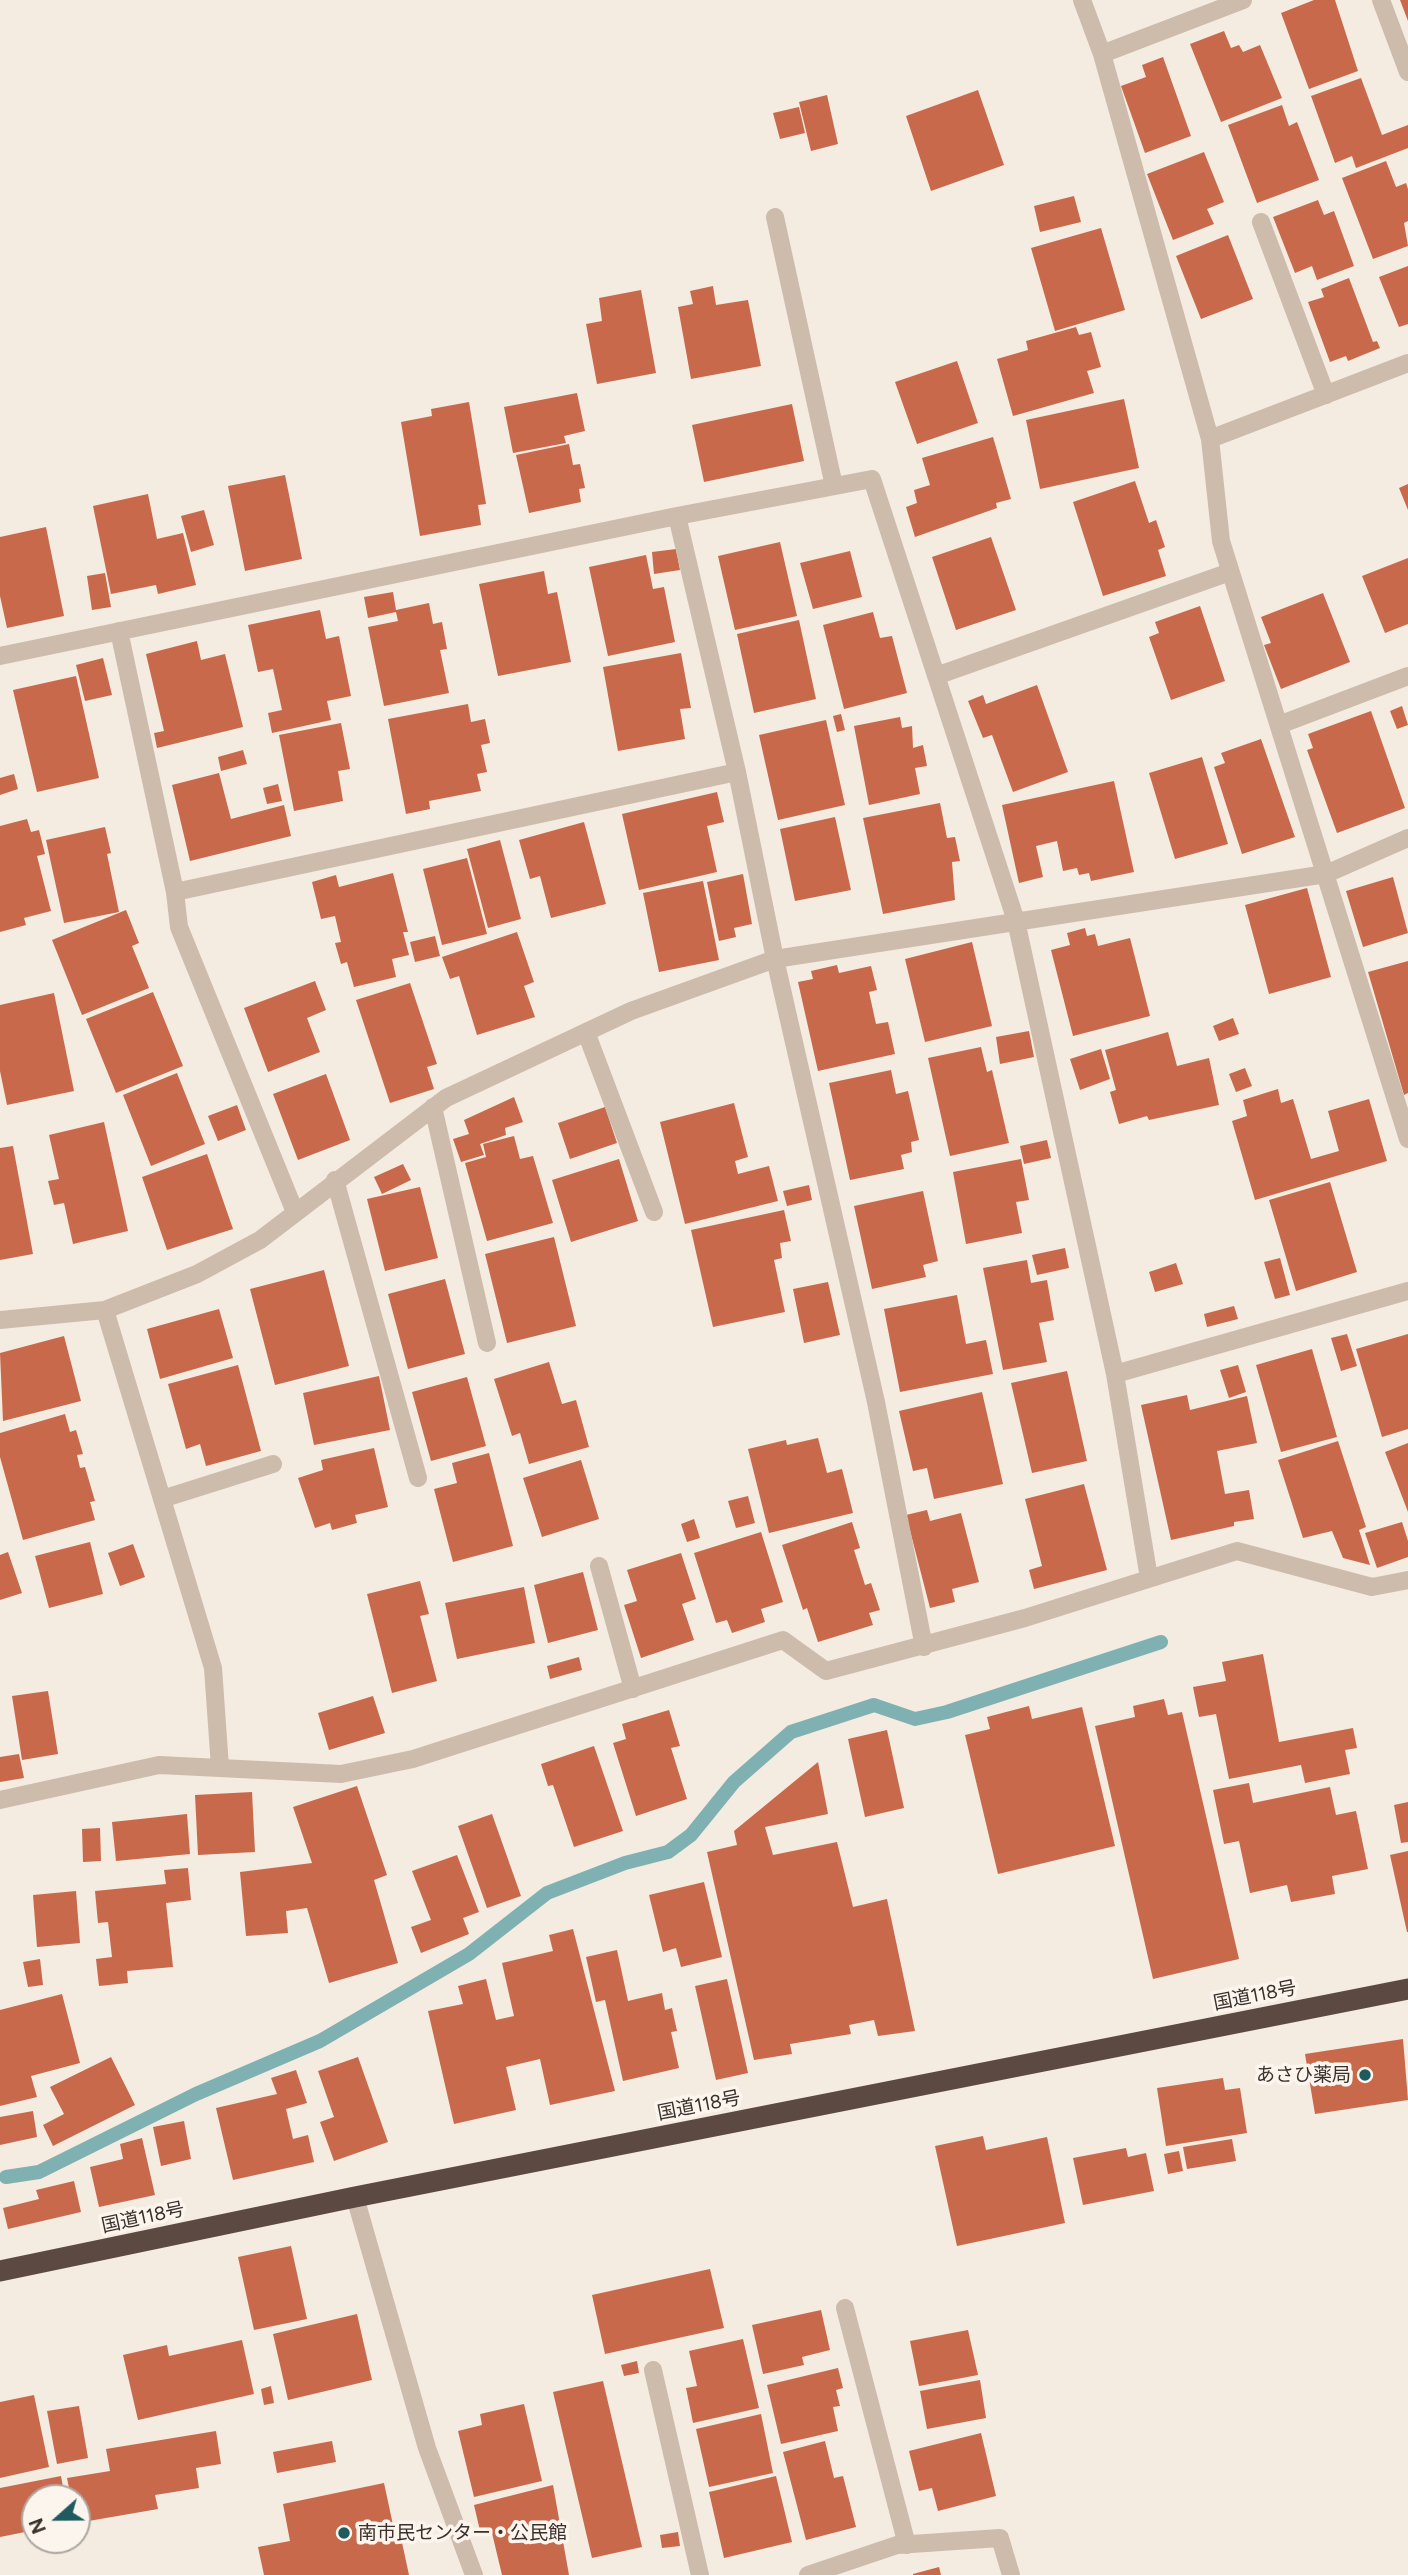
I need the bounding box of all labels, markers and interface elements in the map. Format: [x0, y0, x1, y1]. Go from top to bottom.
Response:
street label: 国道118号 [1211, 1977, 1299, 2015]
place label: あさひ薬局 [1256, 2064, 1351, 2086]
marker: あさひ薬局 [1357, 2067, 1373, 2083]
street label: 国道118号 [655, 2087, 743, 2125]
street label: 国道118号 [99, 2198, 187, 2238]
north arrow [21, 2484, 91, 2554]
text: N [24, 2515, 51, 2537]
place label: 南市民センター・公民館 [358, 2522, 567, 2544]
marker: 南市民センター・公民館 [336, 2525, 352, 2541]

